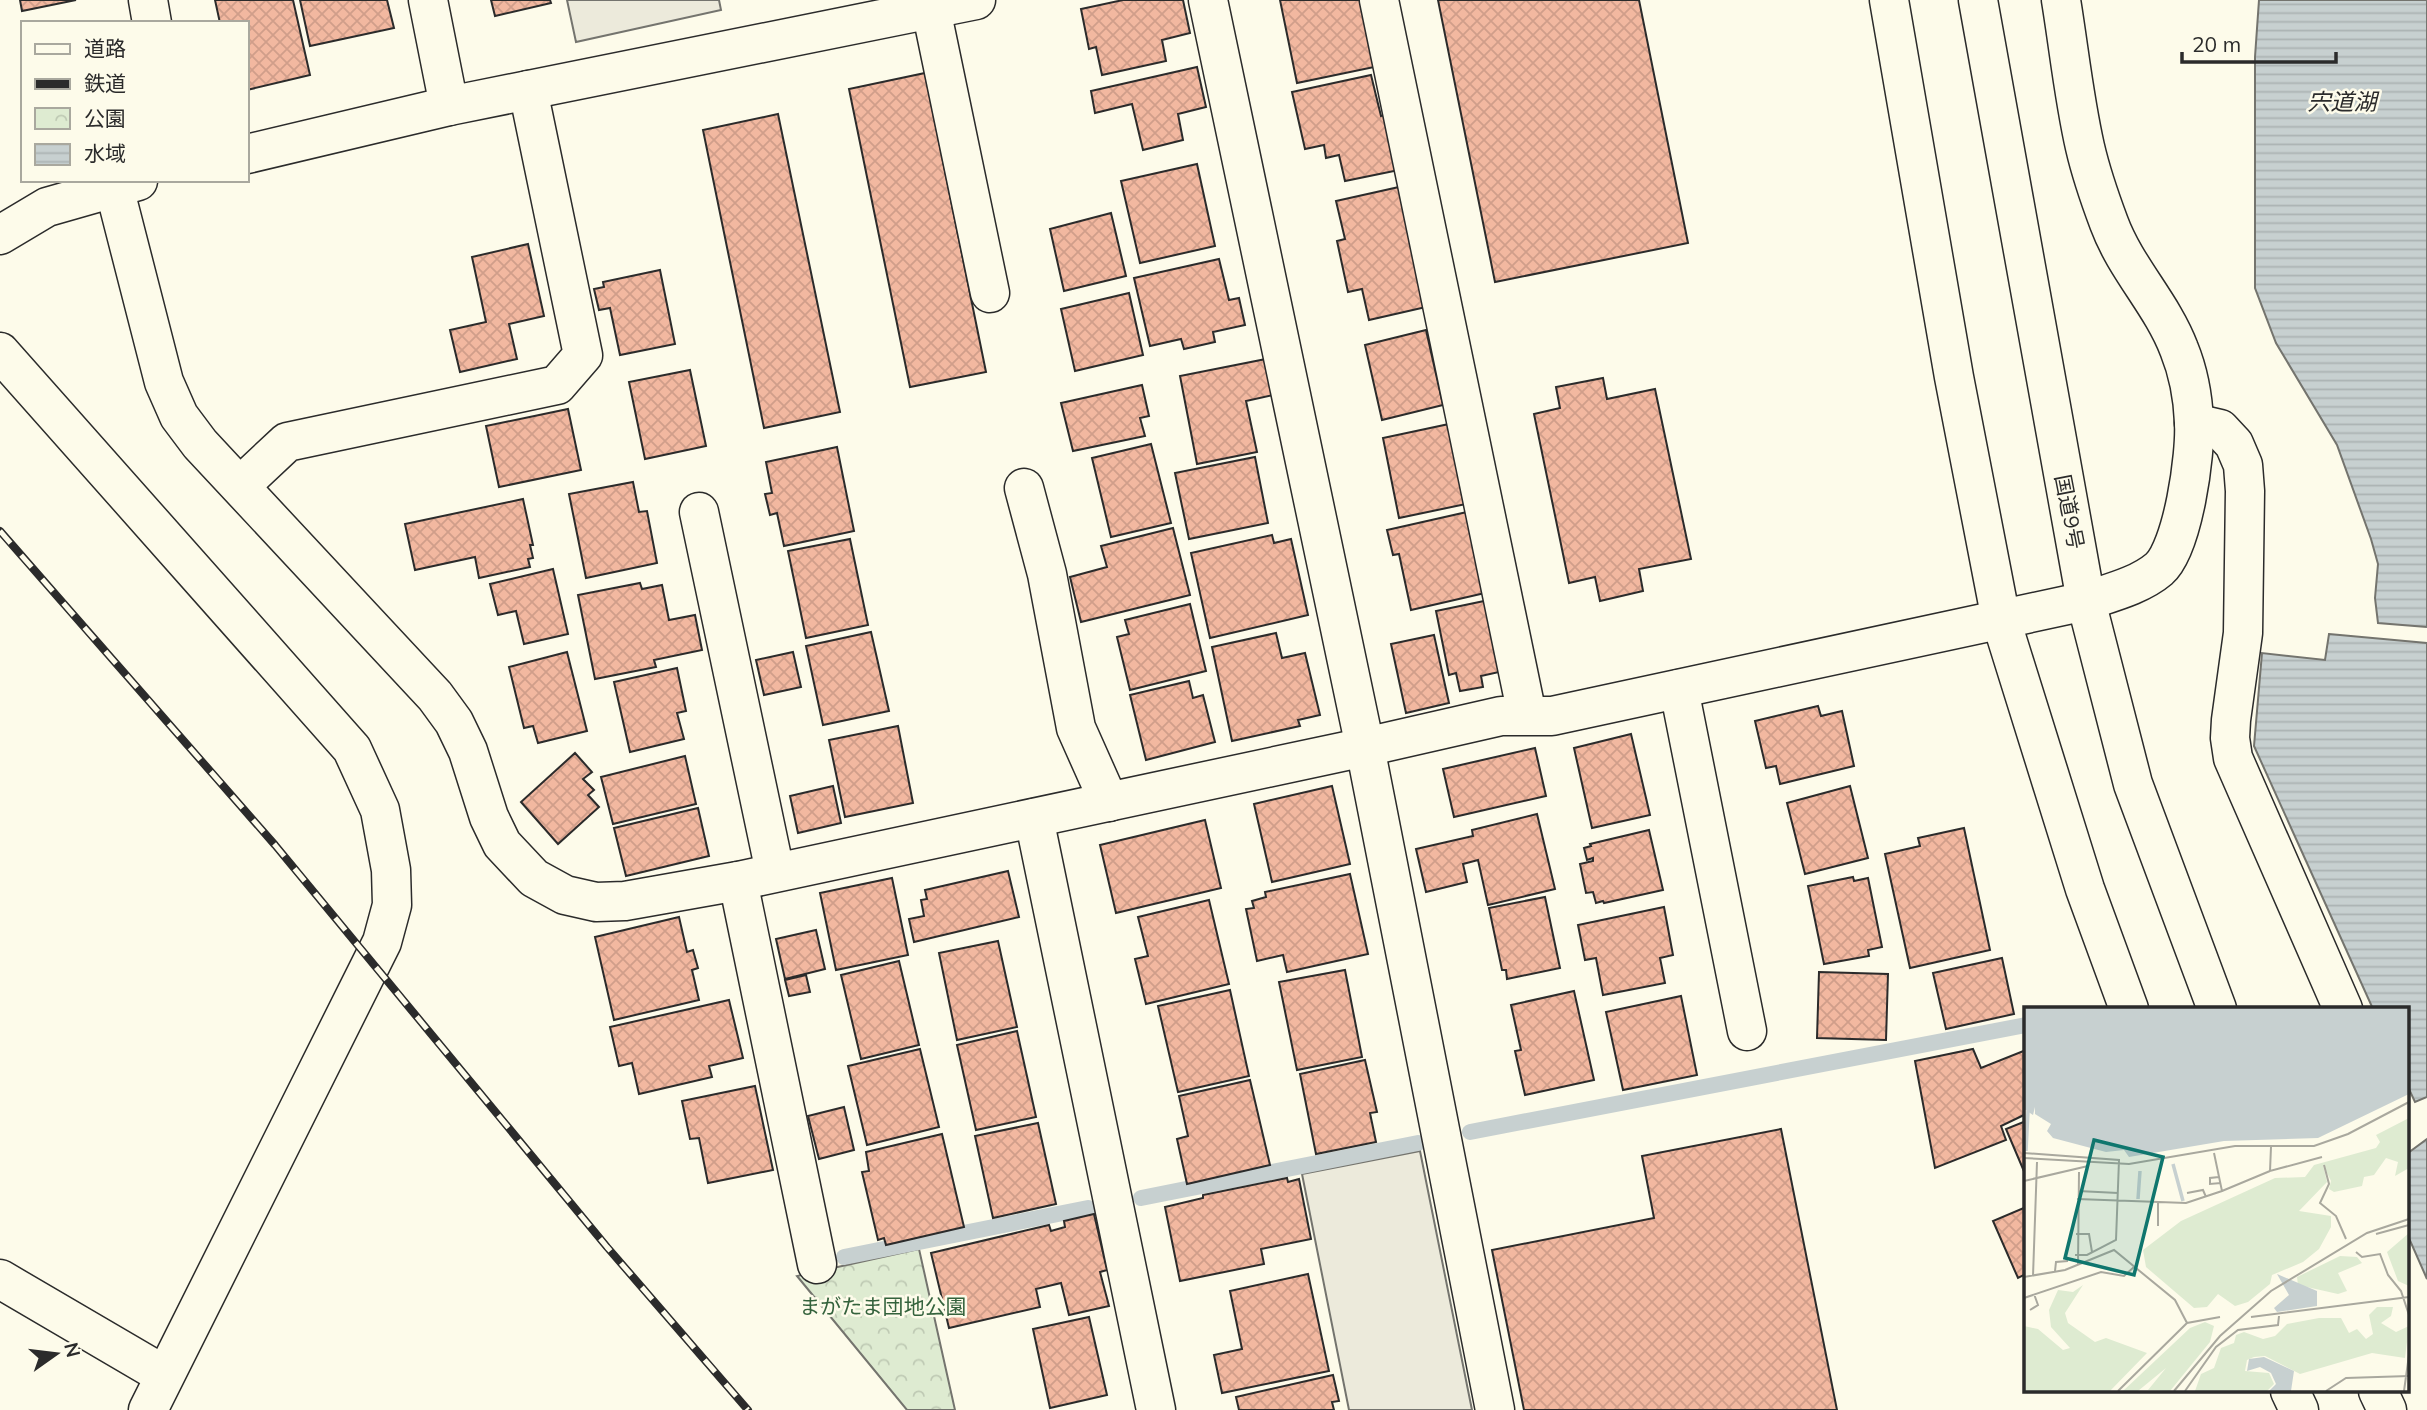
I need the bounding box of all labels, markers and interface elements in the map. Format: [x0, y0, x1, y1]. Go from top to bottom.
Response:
legend [21, 21, 248, 182]
scale bar [2182, 21, 2336, 65]
text: 20 m [2192, 31, 2241, 57]
text: 道路 [84, 35, 126, 61]
text: 鉄道 [84, 70, 126, 96]
water label: 宍道湖 [2308, 87, 2380, 116]
text: 公園 [84, 105, 126, 131]
text: 水域 [84, 140, 126, 166]
street label: 国道9号 [2050, 472, 2090, 551]
inset map [2024, 1007, 2410, 1392]
park label: まがたま団地公園 [799, 1293, 967, 1319]
north arrow [21, 1319, 91, 1389]
text: N [59, 1340, 86, 1360]

